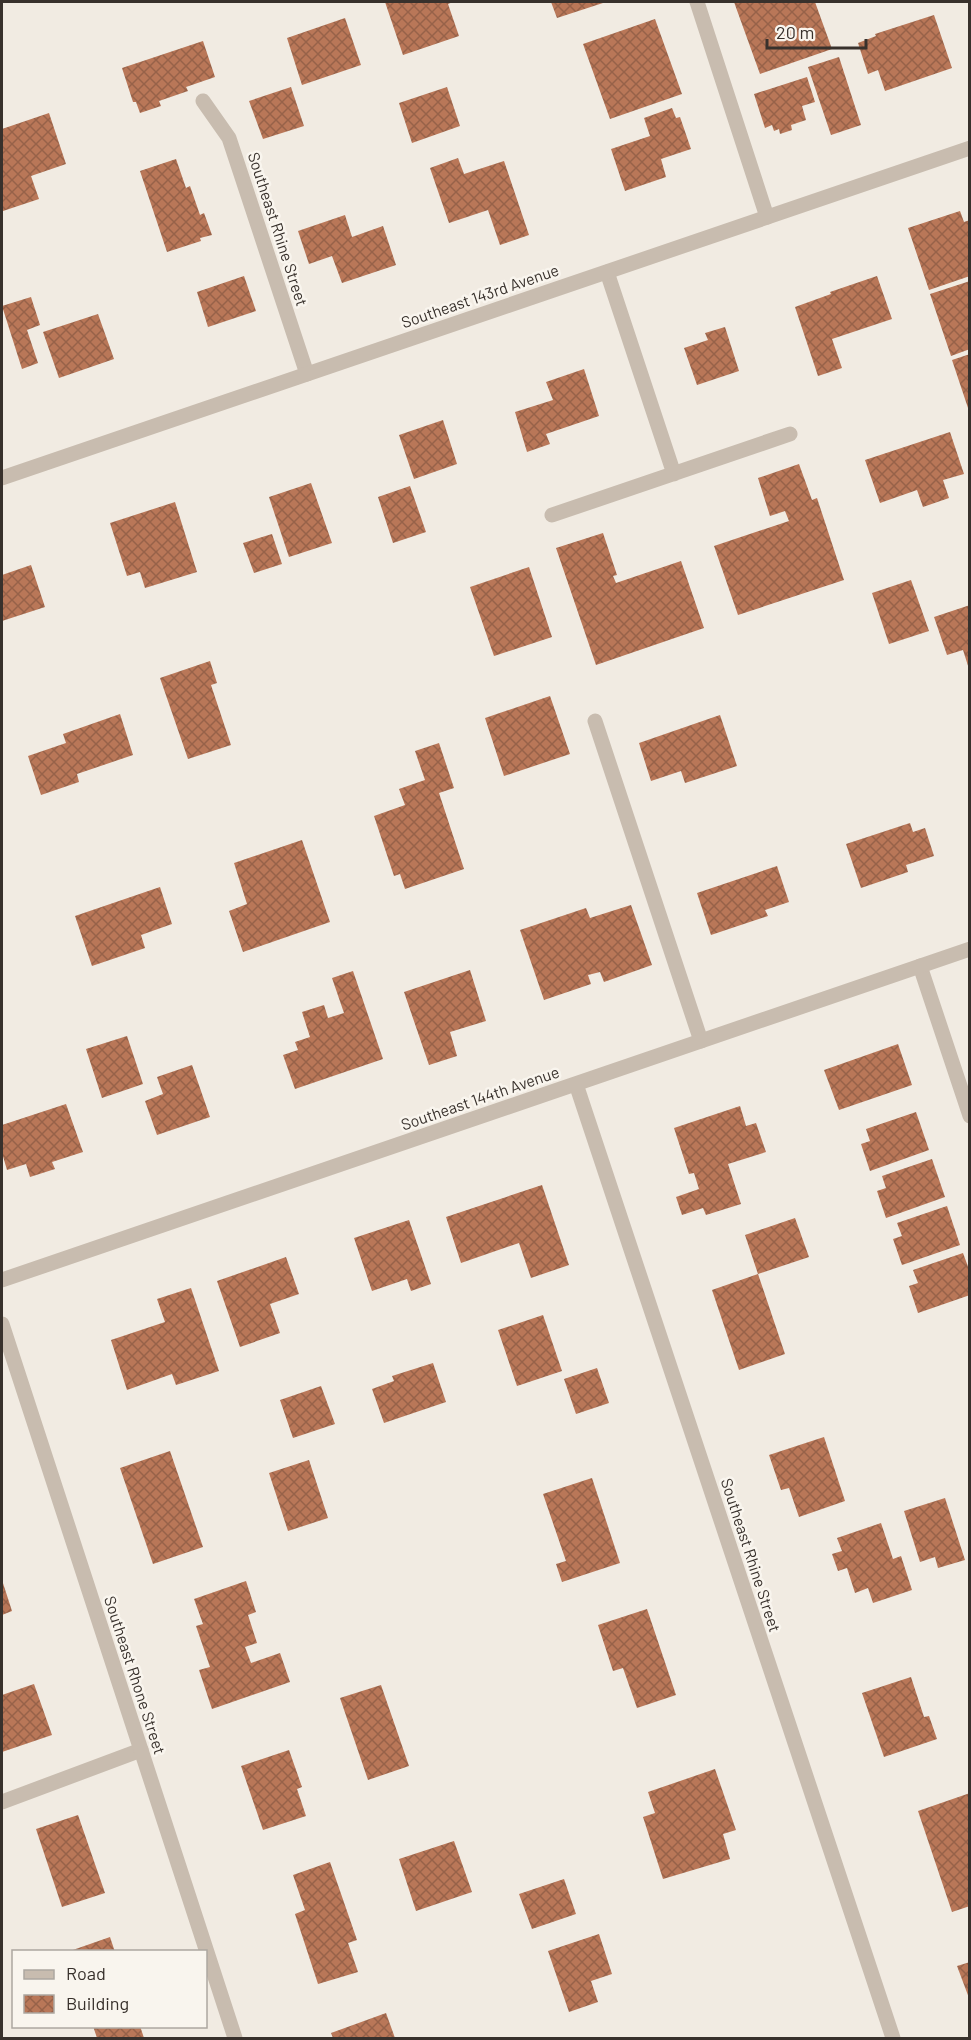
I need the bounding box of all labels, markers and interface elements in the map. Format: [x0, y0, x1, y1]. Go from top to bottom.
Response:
scale bar [767, 12, 866, 50]
text: 20 m [776, 21, 814, 43]
street label: Southeast Rhine Street [245, 149, 312, 308]
street label: Southeast 143rd Avenue [399, 260, 561, 331]
street label: Southeast 144th Avenue [398, 1062, 561, 1134]
street label: Southeast Rhine Street [718, 1475, 785, 1634]
street label: Southeast Rhone Street [101, 1593, 170, 1756]
legend [12, 1950, 207, 2028]
text: Road [66, 1962, 106, 1984]
text: Building [66, 1992, 129, 2014]

